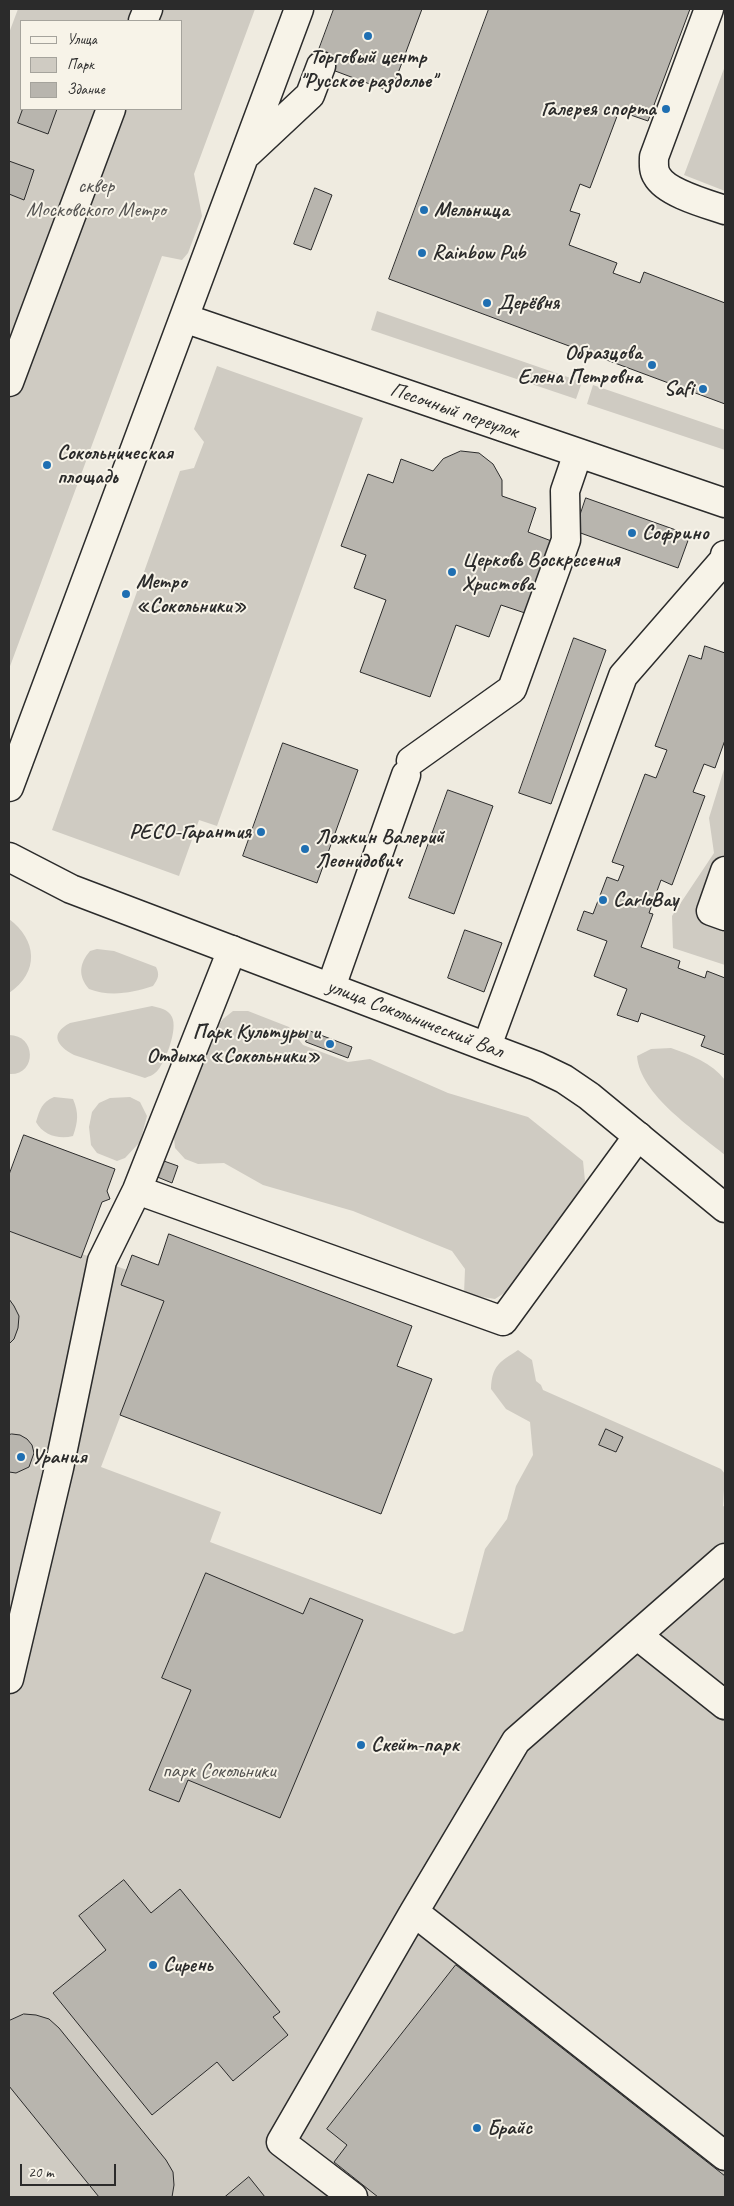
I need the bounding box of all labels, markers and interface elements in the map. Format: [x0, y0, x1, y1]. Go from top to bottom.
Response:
legend [20, 20, 182, 110]
text: Улица [67, 30, 97, 49]
marker: Торговый центр "Русское раздолье" [362, 30, 374, 42]
place label: Торговый центр "Русское раздолье" [300, 44, 436, 94]
text: Парк [67, 55, 94, 74]
text: Здание [67, 80, 105, 99]
place label: Галерея спорта [541, 96, 656, 122]
marker: Галерея спорта [660, 103, 672, 115]
park label: сквер Московского Метро [26, 173, 166, 223]
place label: Мельница [434, 197, 509, 223]
marker: Мельница [418, 204, 430, 216]
place label: Rainbow Pub [432, 240, 525, 266]
marker: Rainbow Pub [416, 247, 428, 259]
place label: Дерёвня [497, 290, 559, 316]
marker: Дерёвня [481, 297, 493, 309]
place label: Образцова Елена Петровна [518, 340, 642, 390]
marker: Образцова Елена Петровна [646, 359, 658, 371]
place label: Safi [664, 376, 693, 402]
street label: Песочный переулок [387, 377, 521, 445]
marker: Safi [697, 383, 709, 395]
place label: Сокольническая площадь [57, 440, 173, 490]
marker: Сокольническая площадь [41, 459, 53, 471]
place label: Софрино [642, 520, 709, 546]
marker: Софрино [626, 527, 638, 539]
place label: Церковь Воскресения Христова [462, 547, 619, 597]
marker: Церковь Воскресения Христова [446, 566, 458, 578]
place label: Метро «Сокольники» [136, 569, 246, 619]
marker: Метро «Сокольники» [120, 588, 132, 600]
place label: РЕСО-Гарантия [129, 819, 251, 845]
place label: Ложкин Валерий Леонидович [315, 824, 444, 874]
marker: РЕСО-Гарантия [255, 826, 267, 838]
marker: Ложкин Валерий Леонидович [299, 843, 311, 855]
place label: CarloBay [613, 887, 678, 913]
marker: CarloBay [597, 894, 609, 906]
street label: улица Сокольнический Вал [323, 974, 507, 1064]
place label: Парк Культуры и Отдыха «Сокольники» [146, 1019, 320, 1069]
marker: Парк Культуры и Отдыха «Сокольники» [324, 1038, 336, 1050]
place label: Урания [31, 1444, 87, 1470]
marker: Урания [15, 1451, 27, 1463]
place label: Скейт-парк [371, 1732, 459, 1758]
marker: Скейт-парк [355, 1739, 367, 1751]
park label: парк Сокольники [162, 1758, 276, 1784]
place label: Сирень [163, 1952, 213, 1978]
marker: Сирень [147, 1959, 159, 1971]
place label: Брайс [487, 2115, 532, 2141]
marker: Брайс [471, 2122, 483, 2134]
scale bar [22, 2154, 119, 2186]
text: 20 m [28, 2163, 54, 2182]

